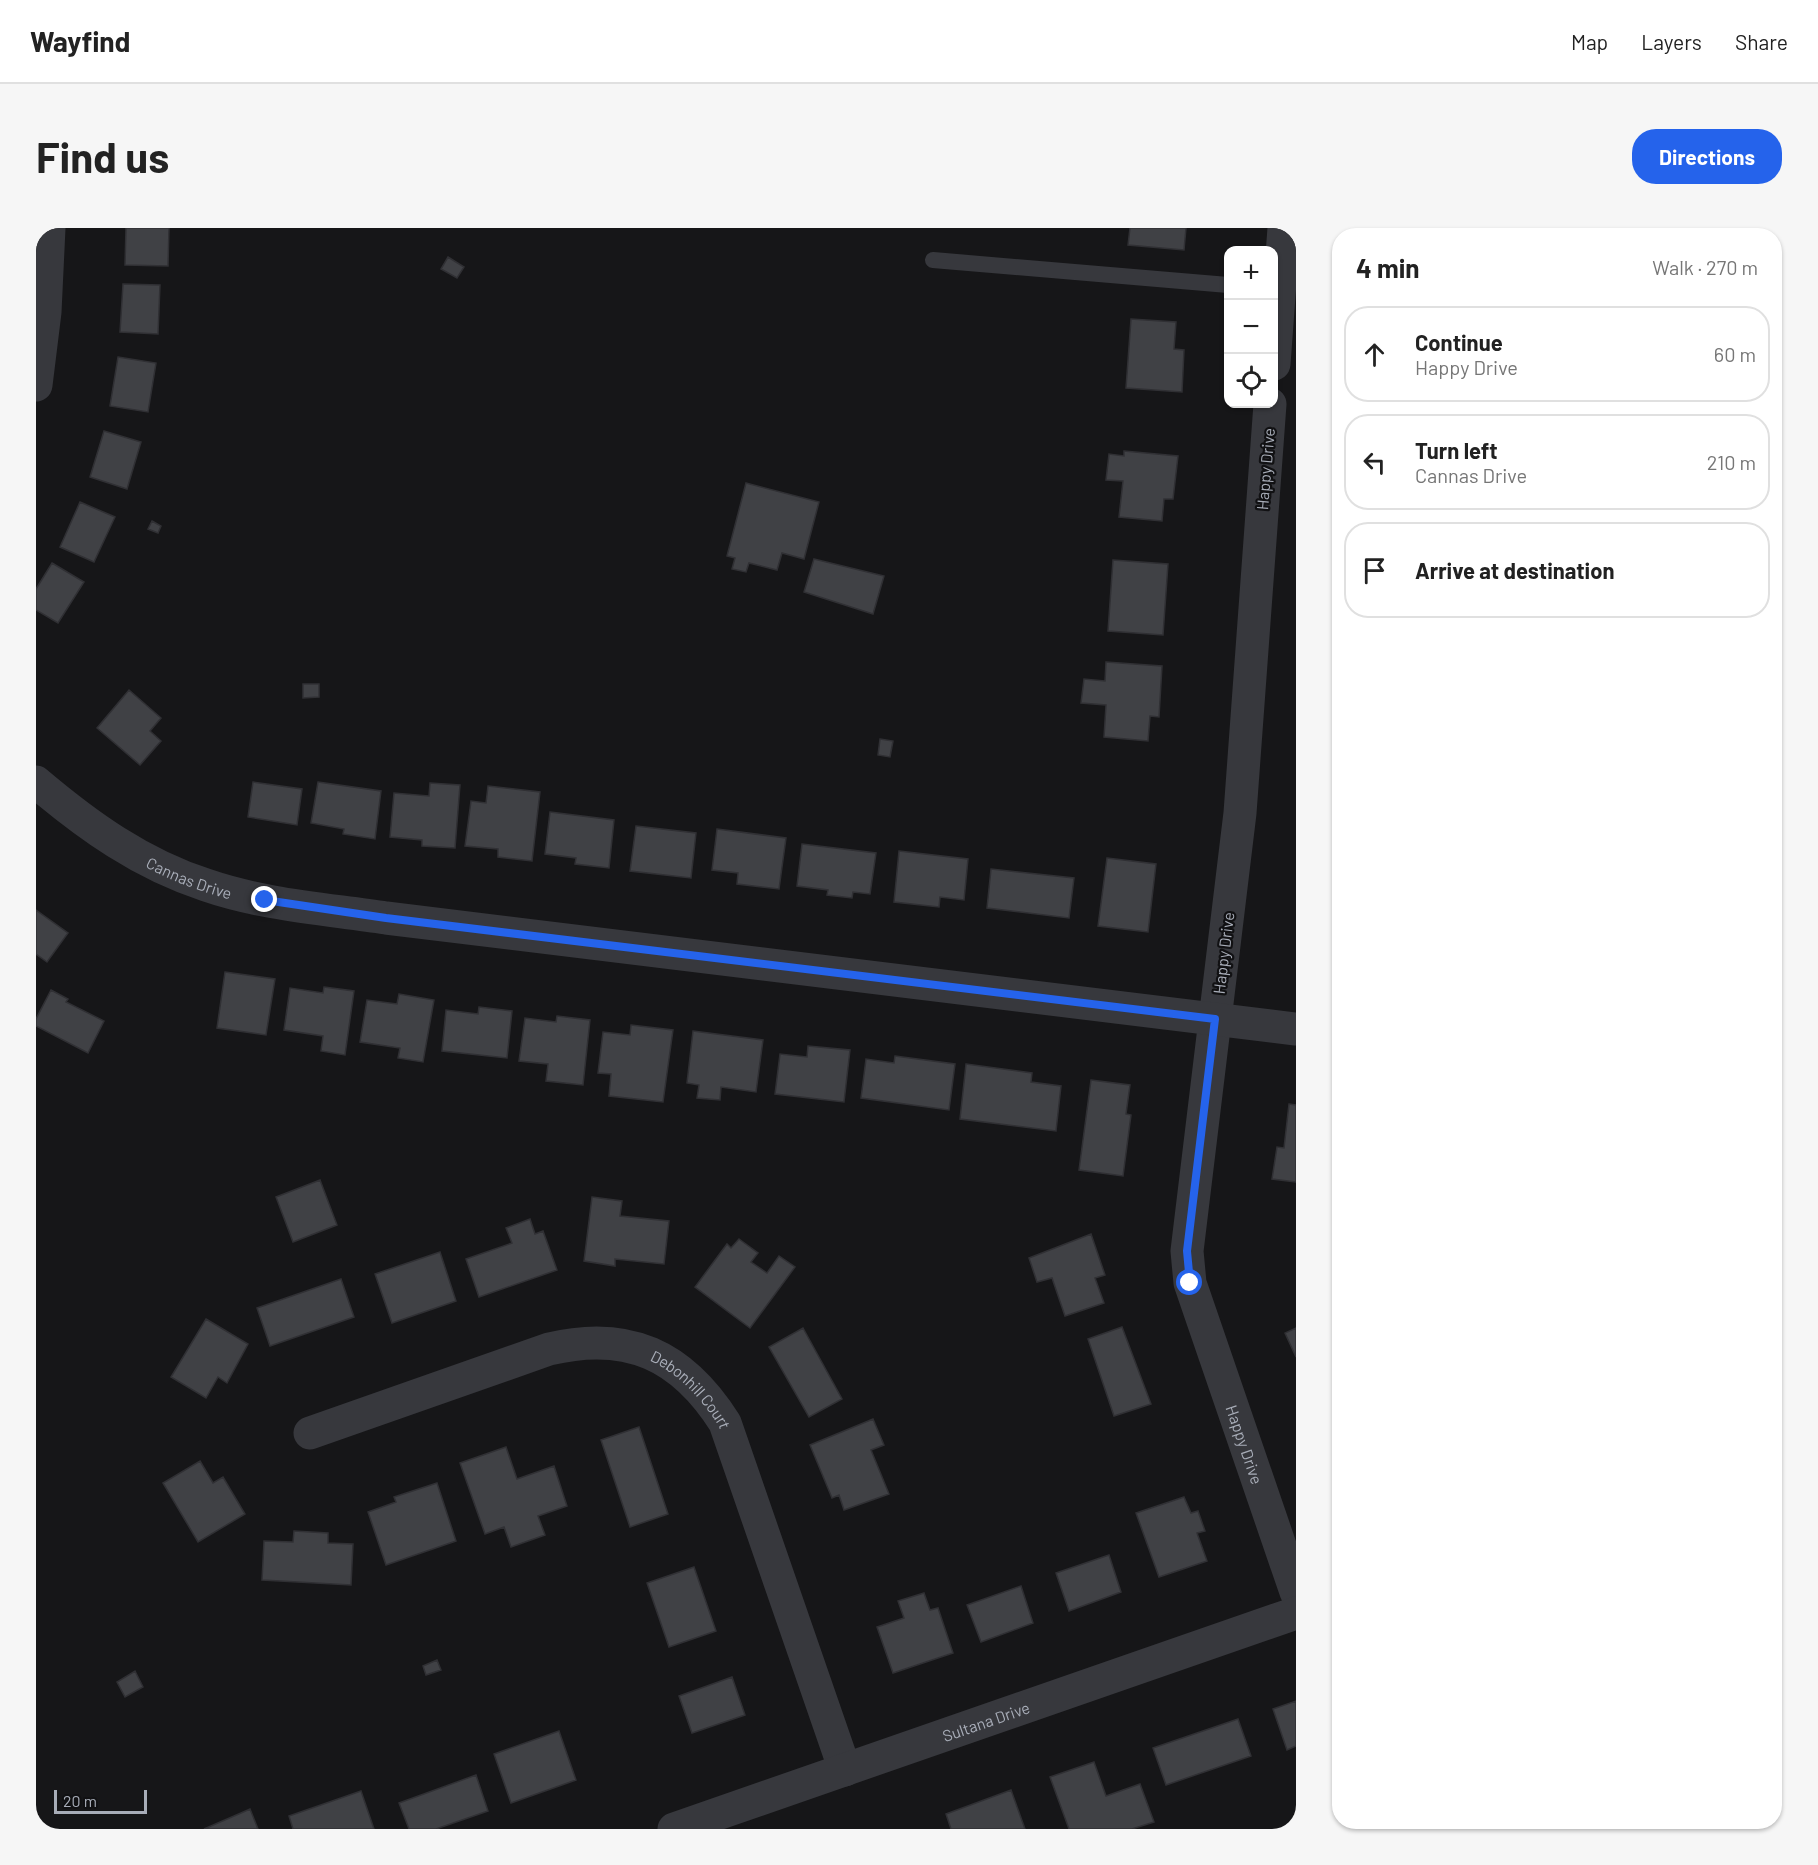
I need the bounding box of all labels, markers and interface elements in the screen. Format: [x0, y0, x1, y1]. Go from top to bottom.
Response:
text: Wayfind [30, 24, 130, 58]
text: Map [1571, 29, 1608, 54]
text: Layers [1641, 29, 1702, 54]
text: Share [1735, 29, 1788, 54]
button: Directions [1632, 129, 1782, 184]
text: Find us [36, 131, 169, 181]
map controls [1224, 246, 1278, 408]
button: + [1224, 246, 1278, 300]
text: 4 min [1356, 252, 1420, 283]
text: Walk · 270 m [1652, 255, 1758, 279]
button: − [1224, 300, 1278, 354]
text: Continue [1415, 329, 1503, 355]
icon: ahead [1358, 338, 1391, 371]
text: 60 m [1714, 342, 1756, 366]
button: locate [1224, 354, 1278, 408]
text: Happy Drive [1415, 355, 1518, 379]
street label: Happy Drive [1252, 427, 1278, 511]
text: Turn left [1415, 437, 1498, 463]
icon: left [1358, 446, 1391, 479]
text: 210 m [1707, 450, 1756, 474]
text: Cannas Drive [1415, 463, 1527, 487]
icon: arrive [1358, 554, 1391, 587]
text: Arrive at destination [1415, 557, 1614, 583]
street label: Cannas Drive [144, 852, 234, 902]
route end [251, 886, 277, 912]
street label: Happy Drive [1209, 911, 1237, 995]
route start [1176, 1269, 1202, 1295]
street label: Debonhill Court [648, 1346, 736, 1431]
street label: Happy Drive [1223, 1402, 1268, 1486]
street label: Sultana Drive [939, 1697, 1032, 1745]
scale bar [54, 1787, 147, 1814]
text: 20 m [63, 1791, 97, 1810]

